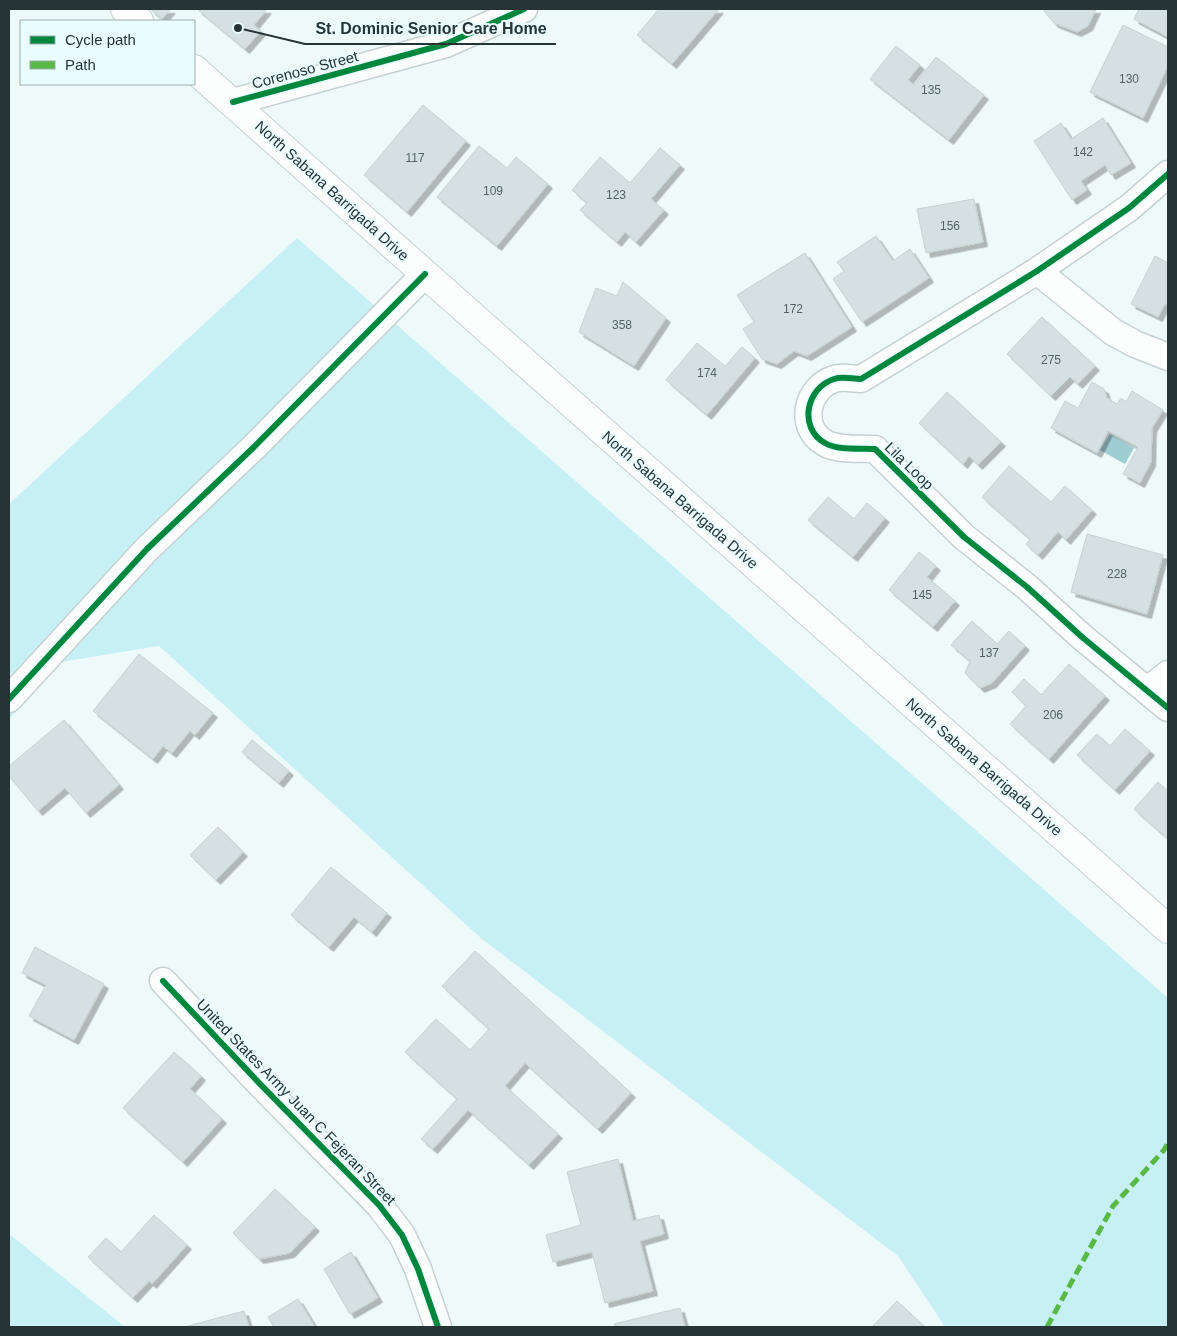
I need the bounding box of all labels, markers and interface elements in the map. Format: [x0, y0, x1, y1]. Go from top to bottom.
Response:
callout: St. Dominic Senior Care Home [305, 13, 556, 44]
legend [20, 20, 195, 85]
text: St. Dominic Senior Care Home [315, 20, 547, 37]
text: Cycle path [65, 31, 136, 48]
street label: Corenoso Street [250, 47, 361, 92]
text: Path [65, 56, 96, 73]
house number: 130 [1119, 72, 1139, 86]
house number: 135 [921, 83, 941, 97]
street label: North Sabana Barrigada Drive [252, 117, 413, 264]
house number: 142 [1073, 145, 1093, 159]
house number: 117 [405, 151, 425, 165]
house number: 109 [483, 184, 503, 198]
house number: 123 [606, 188, 626, 202]
house number: 156 [940, 219, 960, 233]
house number: 172 [783, 302, 803, 316]
house number: 358 [612, 318, 632, 332]
house number: 275 [1041, 353, 1061, 367]
house number: 174 [697, 366, 717, 380]
street label: North Sabana Barrigada Drive [599, 427, 762, 572]
street label: Lila Loop [882, 438, 937, 493]
house number: 228 [1107, 567, 1127, 581]
house number: 145 [912, 588, 932, 602]
house number: 137 [979, 646, 999, 660]
street label: North Sabana Barrigada Drive [903, 694, 1066, 839]
house number: 206 [1043, 708, 1063, 722]
street label: United States Army Juan C Fejeran Street [193, 995, 400, 1209]

